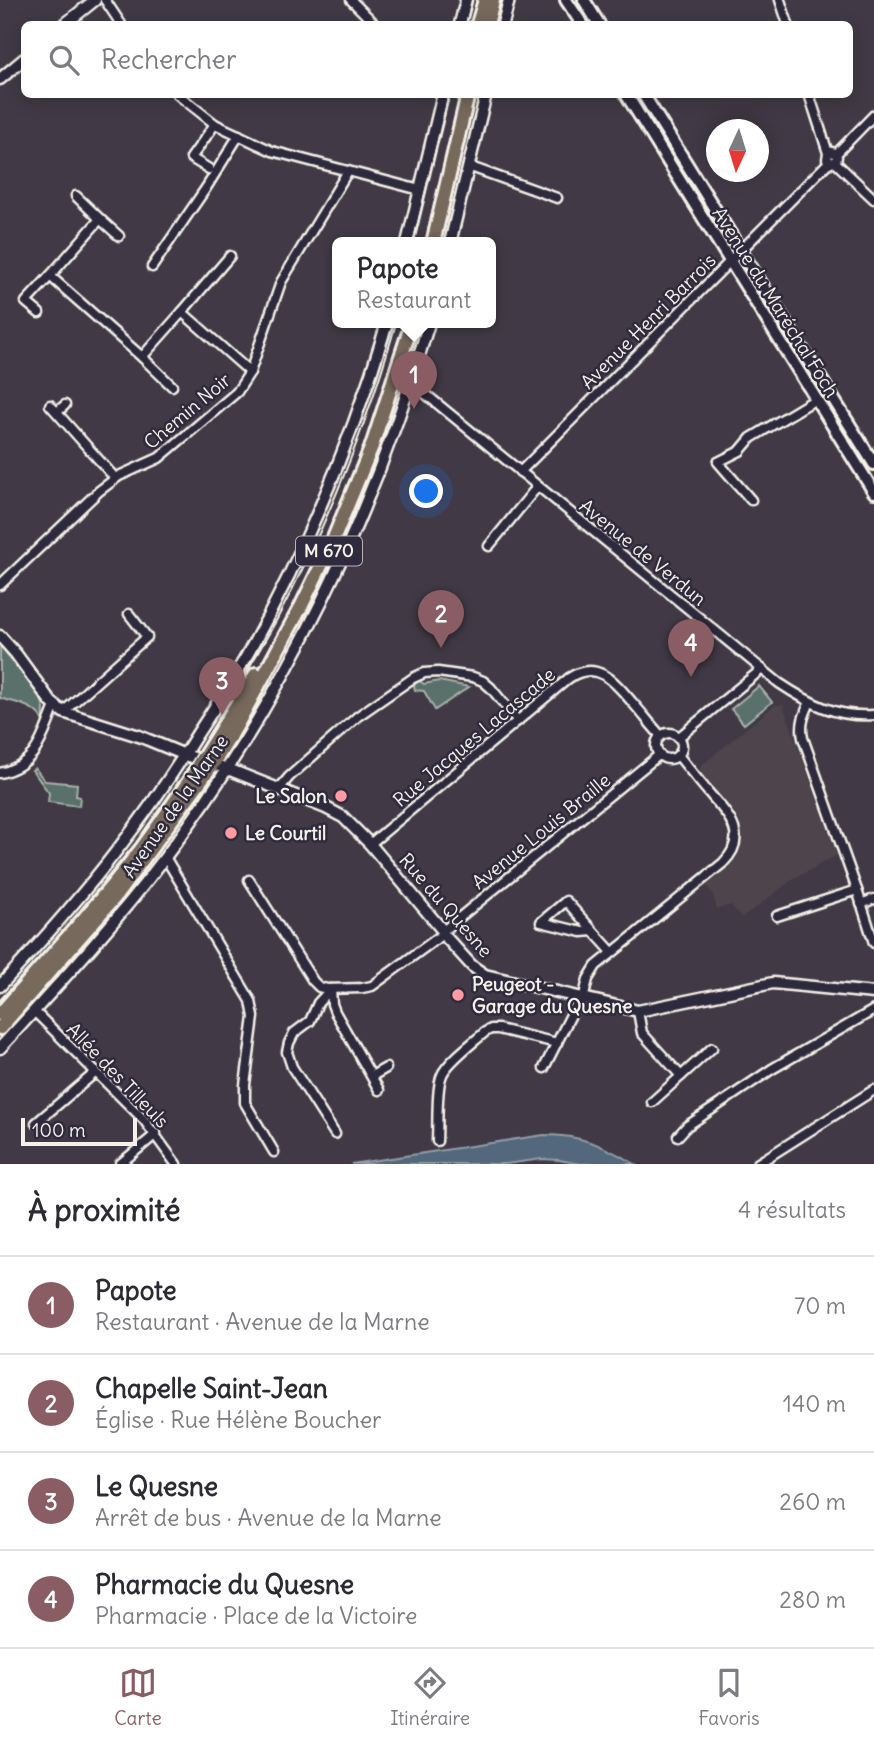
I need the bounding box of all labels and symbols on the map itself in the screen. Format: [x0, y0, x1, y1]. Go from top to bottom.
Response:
north arrow [706, 119, 769, 182]
street label: Avenue du Maréchal Foch [708, 202, 844, 402]
street label: Avenue Henri Barrois [575, 248, 721, 394]
pin: 1 [391, 351, 437, 409]
street label: Chemin Noir [139, 368, 235, 454]
your location [409, 474, 443, 508]
street label: Avenue de Verdun [575, 494, 711, 610]
road number: M 670 [296, 536, 362, 566]
pin: 2 [418, 590, 464, 648]
pin: 4 [668, 619, 714, 677]
pin: 3 [199, 657, 245, 715]
street label: Rue Jacques Lacascade [388, 662, 560, 812]
street label: Avenue de la Marne [117, 730, 233, 882]
street label: Avenue Louis Braille [467, 768, 615, 894]
place label: Le Salon [255, 784, 327, 808]
marker: Le Salon [333, 788, 349, 804]
place label: Le Courtil [245, 821, 326, 845]
marker: Le Courtil [223, 825, 239, 841]
street label: Rue du Quesne [394, 848, 498, 962]
place label: Peugeot - Garage du Quesne [472, 972, 633, 1018]
marker: Peugeot - Garage du Quesne [450, 987, 466, 1003]
street label: Allée des Tilleuls [62, 1017, 174, 1133]
scale bar [21, 1115, 136, 1147]

